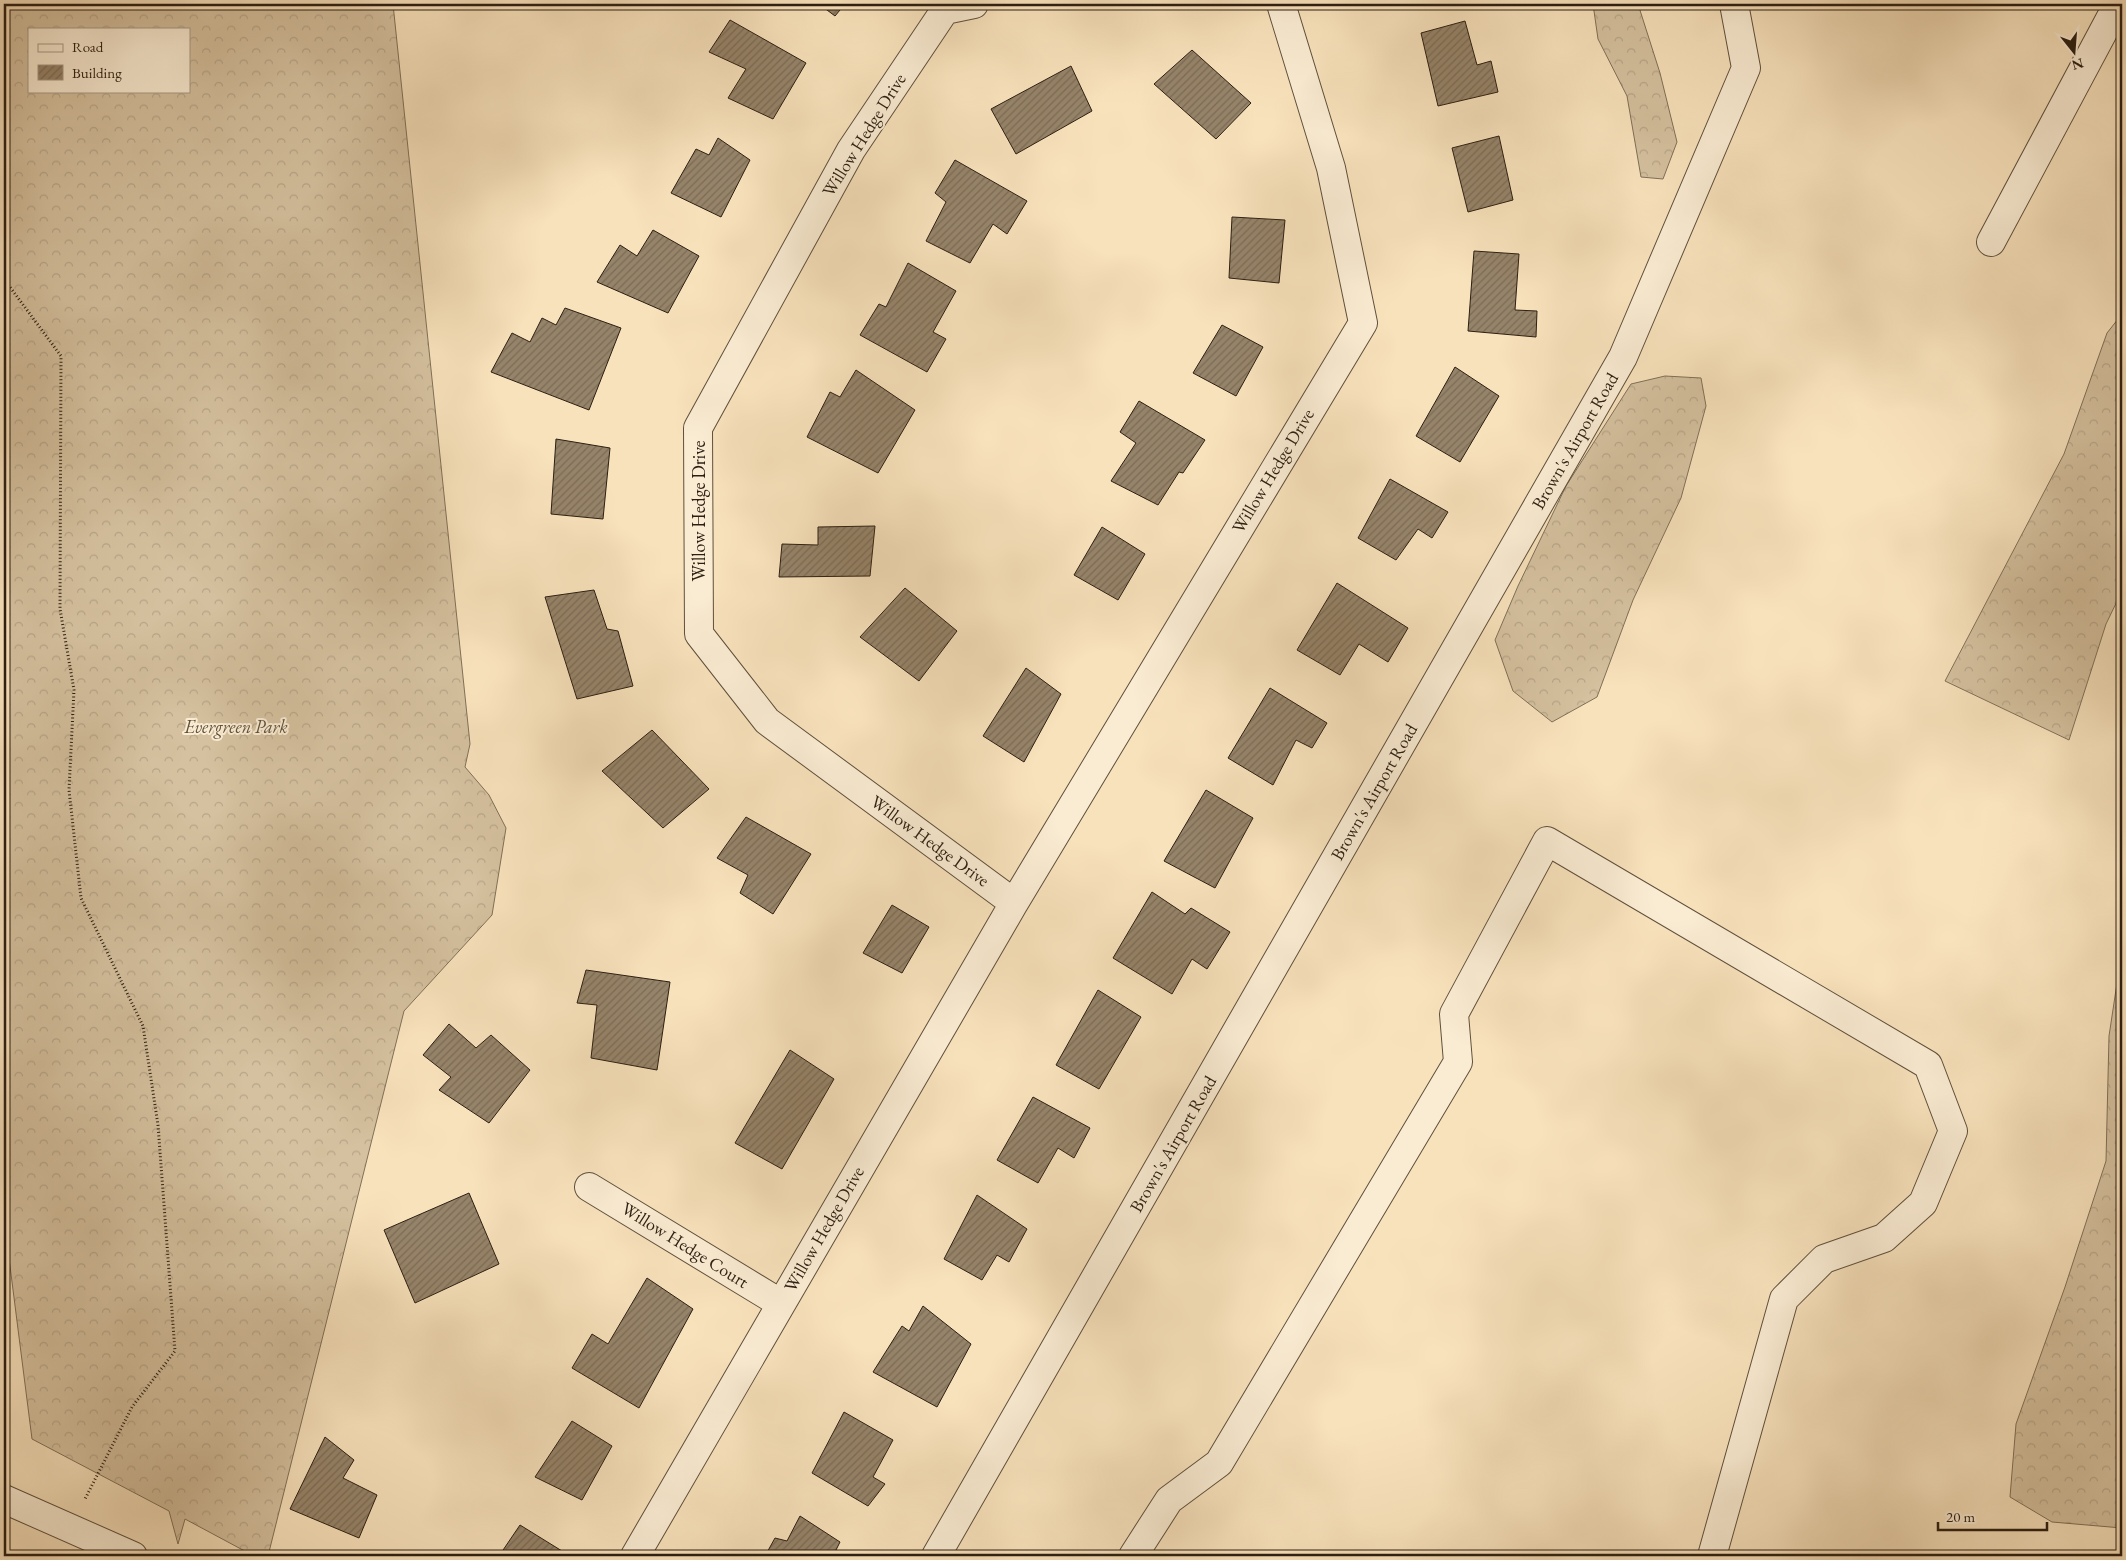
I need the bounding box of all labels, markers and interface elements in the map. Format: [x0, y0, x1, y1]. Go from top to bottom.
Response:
legend [28, 28, 190, 92]
north arrow [2048, 28, 2098, 78]
text: Road [72, 37, 104, 56]
text: N [2069, 54, 2086, 75]
text: Building [72, 63, 122, 82]
street label: Willow Hedge Drive [816, 69, 911, 201]
street label: Brown's Airport Road [1526, 367, 1624, 513]
street label: Willow Hedge Drive [1226, 404, 1319, 537]
street label: Willow Hedge Drive [687, 440, 710, 582]
park label: Evergreen Park [183, 715, 288, 739]
street label: Brown's Airport Road [1325, 718, 1423, 864]
street label: Willow Hedge Drive [866, 790, 994, 891]
street label: Brown's Airport Road [1124, 1070, 1222, 1216]
street label: Willow Hedge Drive [778, 1162, 869, 1296]
street label: Willow Hedge Court [617, 1196, 753, 1293]
scale bar [1938, 1500, 2047, 1532]
text: 20 m [1946, 1507, 1975, 1526]

